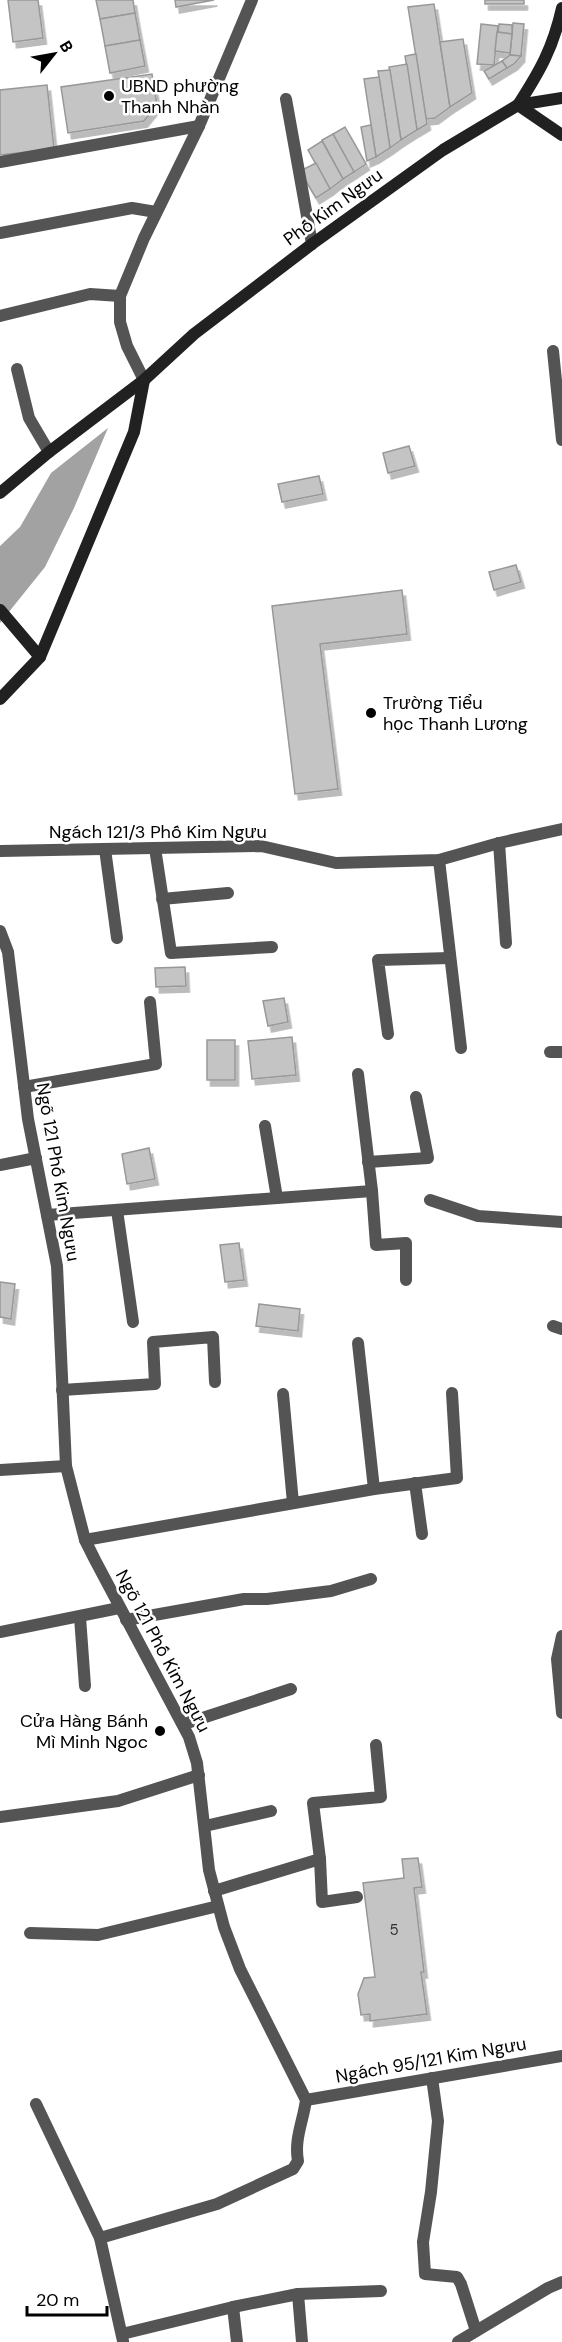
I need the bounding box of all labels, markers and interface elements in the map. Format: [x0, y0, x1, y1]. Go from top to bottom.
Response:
north arrow [24, 24, 84, 84]
text: B [55, 37, 78, 56]
place label: UBND phường Thanh Nhàn [121, 74, 239, 119]
marker: UBND phường Thanh Nhàn [102, 89, 116, 103]
street label: Phố Kim Ngưu [279, 163, 387, 251]
place label: Trường Tiểu học Thanh Lương [383, 691, 528, 736]
marker: Trường Tiểu học Thanh Lương [364, 706, 378, 720]
street label: Ngách 121/3 Phố Kim Ngưu [49, 820, 267, 844]
street label: Ngõ 121 Phố Kim Ngưu [30, 1081, 86, 1263]
street label: Ngõ 121 Phố Kim Ngưu [110, 1566, 216, 1736]
place label: Cửa Hàng Bánh Mì Minh Ngoc [20, 1709, 148, 1754]
marker: Cửa Hàng Bánh Mì Minh Ngoc [153, 1724, 167, 1738]
house number: 5 [389, 1920, 399, 1940]
street label: Ngách 95/121 Kim Ngưu [334, 2031, 528, 2089]
scale bar [27, 2279, 106, 2317]
text: 20 m [36, 2288, 79, 2312]

